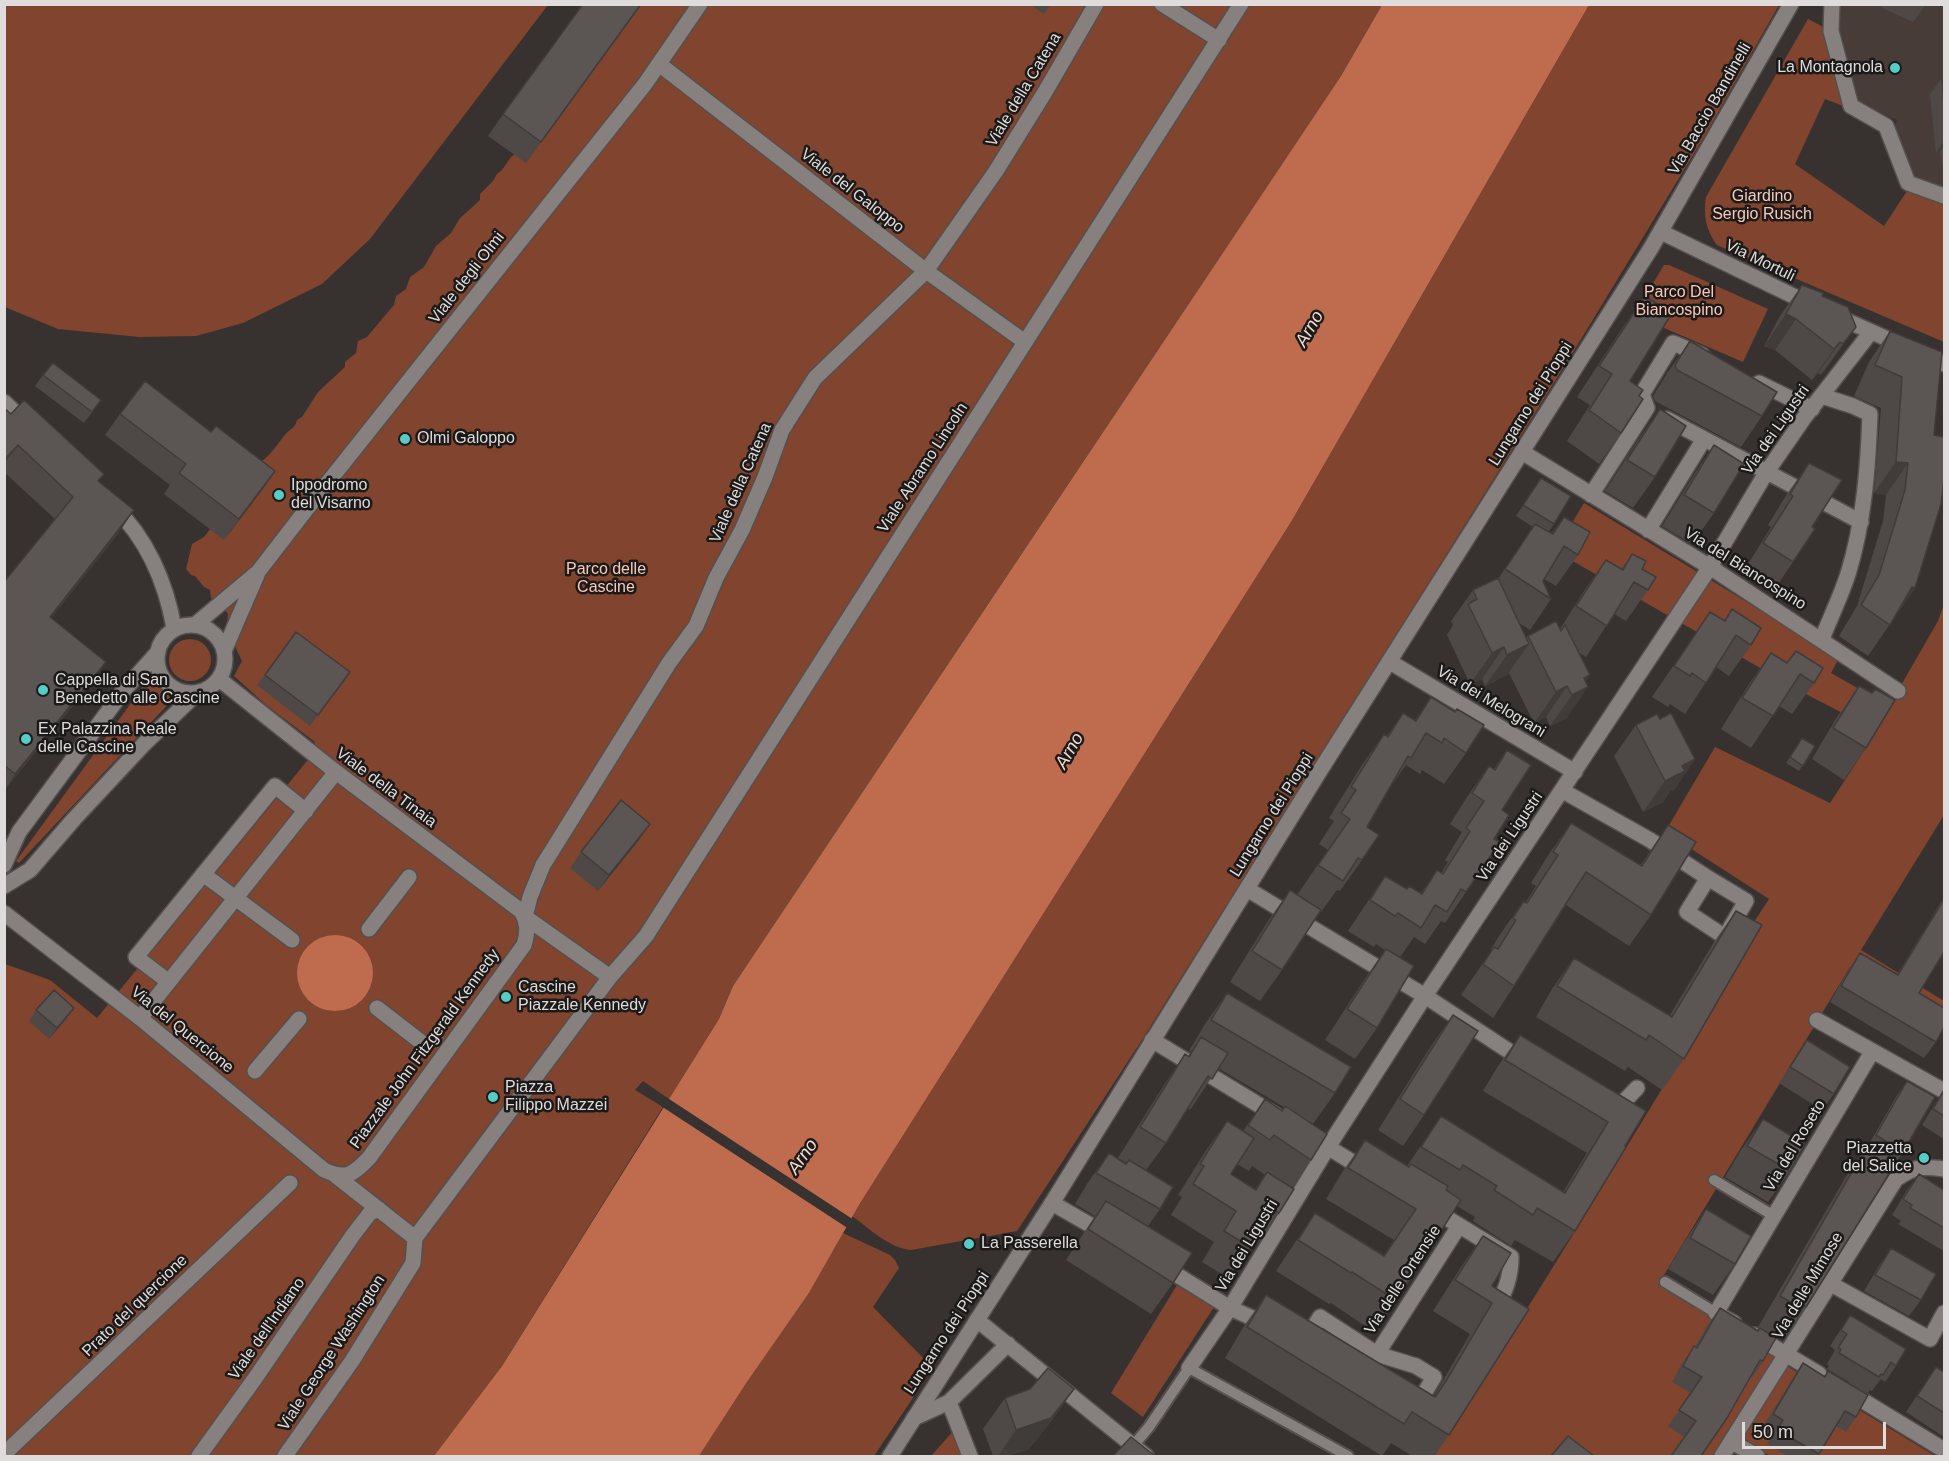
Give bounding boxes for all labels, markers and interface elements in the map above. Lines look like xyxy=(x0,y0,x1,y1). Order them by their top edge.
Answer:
street label: Viale della Catena xyxy=(982,30,1066,150)
street label: Via Baccio Bandinelli xyxy=(1664,40,1756,178)
place label: La Montagnola xyxy=(1777,58,1883,78)
marker: La Montagnola xyxy=(1888,61,1902,75)
street label: Viale del Galoppo xyxy=(796,145,908,237)
park label: Giardino Sergio Rusich xyxy=(1712,187,1812,225)
street label: Viale degli Olmi xyxy=(425,228,509,328)
street label: Via Mortuli xyxy=(1722,236,1798,286)
park label: Parco Del Biancospino xyxy=(1635,283,1723,321)
water label: Arno xyxy=(1291,307,1329,351)
street label: Lungarno dei Pioppi xyxy=(1485,339,1577,469)
street label: Via dei Ligustri xyxy=(1738,382,1814,478)
street label: Viale Abramo Lincoln xyxy=(874,399,972,537)
street label: Viale della Catena xyxy=(706,420,776,546)
place label: Olmi Galoppo xyxy=(417,429,515,449)
marker: Olmi Galoppo xyxy=(398,432,412,446)
place label: Ippodromo del Visarno xyxy=(291,476,371,514)
marker: Ippodromo del Visarno xyxy=(272,488,286,502)
street label: Via del Biancospino xyxy=(1680,524,1810,614)
park label: Parco delle Cascine xyxy=(566,560,646,598)
street label: Via dei Melograni xyxy=(1433,662,1549,742)
place label: Cappella di San Benedetto alle Cascine xyxy=(55,671,220,709)
marker: Cappella di San Benedetto alle Cascine xyxy=(36,683,50,697)
place label: Ex Palazzina Reale delle Cascine xyxy=(38,720,177,758)
water label: Arno xyxy=(1051,729,1089,773)
marker: Ex Palazzina Reale delle Cascine xyxy=(19,732,33,746)
street label: Viale della Tinaia xyxy=(332,744,440,832)
street label: Lungarno dei Pioppi xyxy=(1226,750,1318,880)
street label: Via dei Ligustri xyxy=(1473,788,1547,886)
street label: Piazzale John Fitzgerald Kennedy xyxy=(346,945,504,1153)
place label: Cascine Piazzale Kennedy xyxy=(518,978,646,1016)
street label: Via del Quercione xyxy=(127,983,237,1077)
marker: Cascine Piazzale Kennedy xyxy=(499,990,513,1004)
place label: Piazza Filippo Mazzei xyxy=(505,1078,607,1116)
marker: Piazza Filippo Mazzei xyxy=(486,1090,500,1104)
street label: Via del Roseto xyxy=(1760,1097,1830,1195)
water label: Arno xyxy=(783,1135,823,1179)
place label: Piazzetta del Salice xyxy=(1843,1139,1912,1177)
marker: Piazzetta del Salice xyxy=(1917,1151,1931,1165)
street label: Via dei Ligustri xyxy=(1212,1196,1282,1296)
street label: Via delle Ortensie xyxy=(1361,1222,1445,1338)
street label: Via delle Mimose xyxy=(1768,1229,1848,1343)
place label: La Passerella xyxy=(981,1234,1078,1254)
marker: La Passerella xyxy=(962,1237,976,1251)
street label: Prato del quercione xyxy=(78,1251,192,1361)
street label: Lungarno dei Pioppi xyxy=(900,1268,994,1398)
street label: Viale George Washington xyxy=(275,1272,389,1434)
street label: Viale dell'Indiano xyxy=(225,1274,309,1384)
scale bar xyxy=(1745,1410,1889,1448)
text: 50 m xyxy=(1753,1422,1793,1442)

